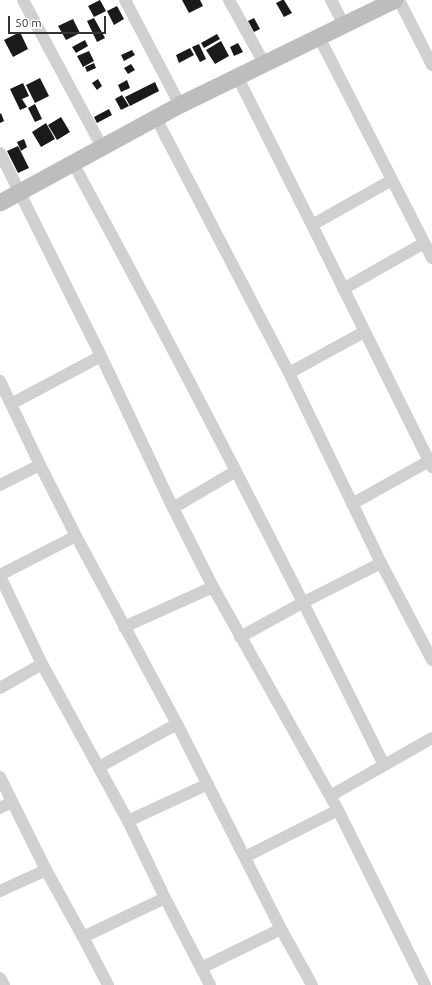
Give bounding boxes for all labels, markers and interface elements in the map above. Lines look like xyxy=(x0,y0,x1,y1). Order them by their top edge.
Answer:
scale bar xyxy=(10,8,108,34)
text: 50 m xyxy=(15,16,42,29)

